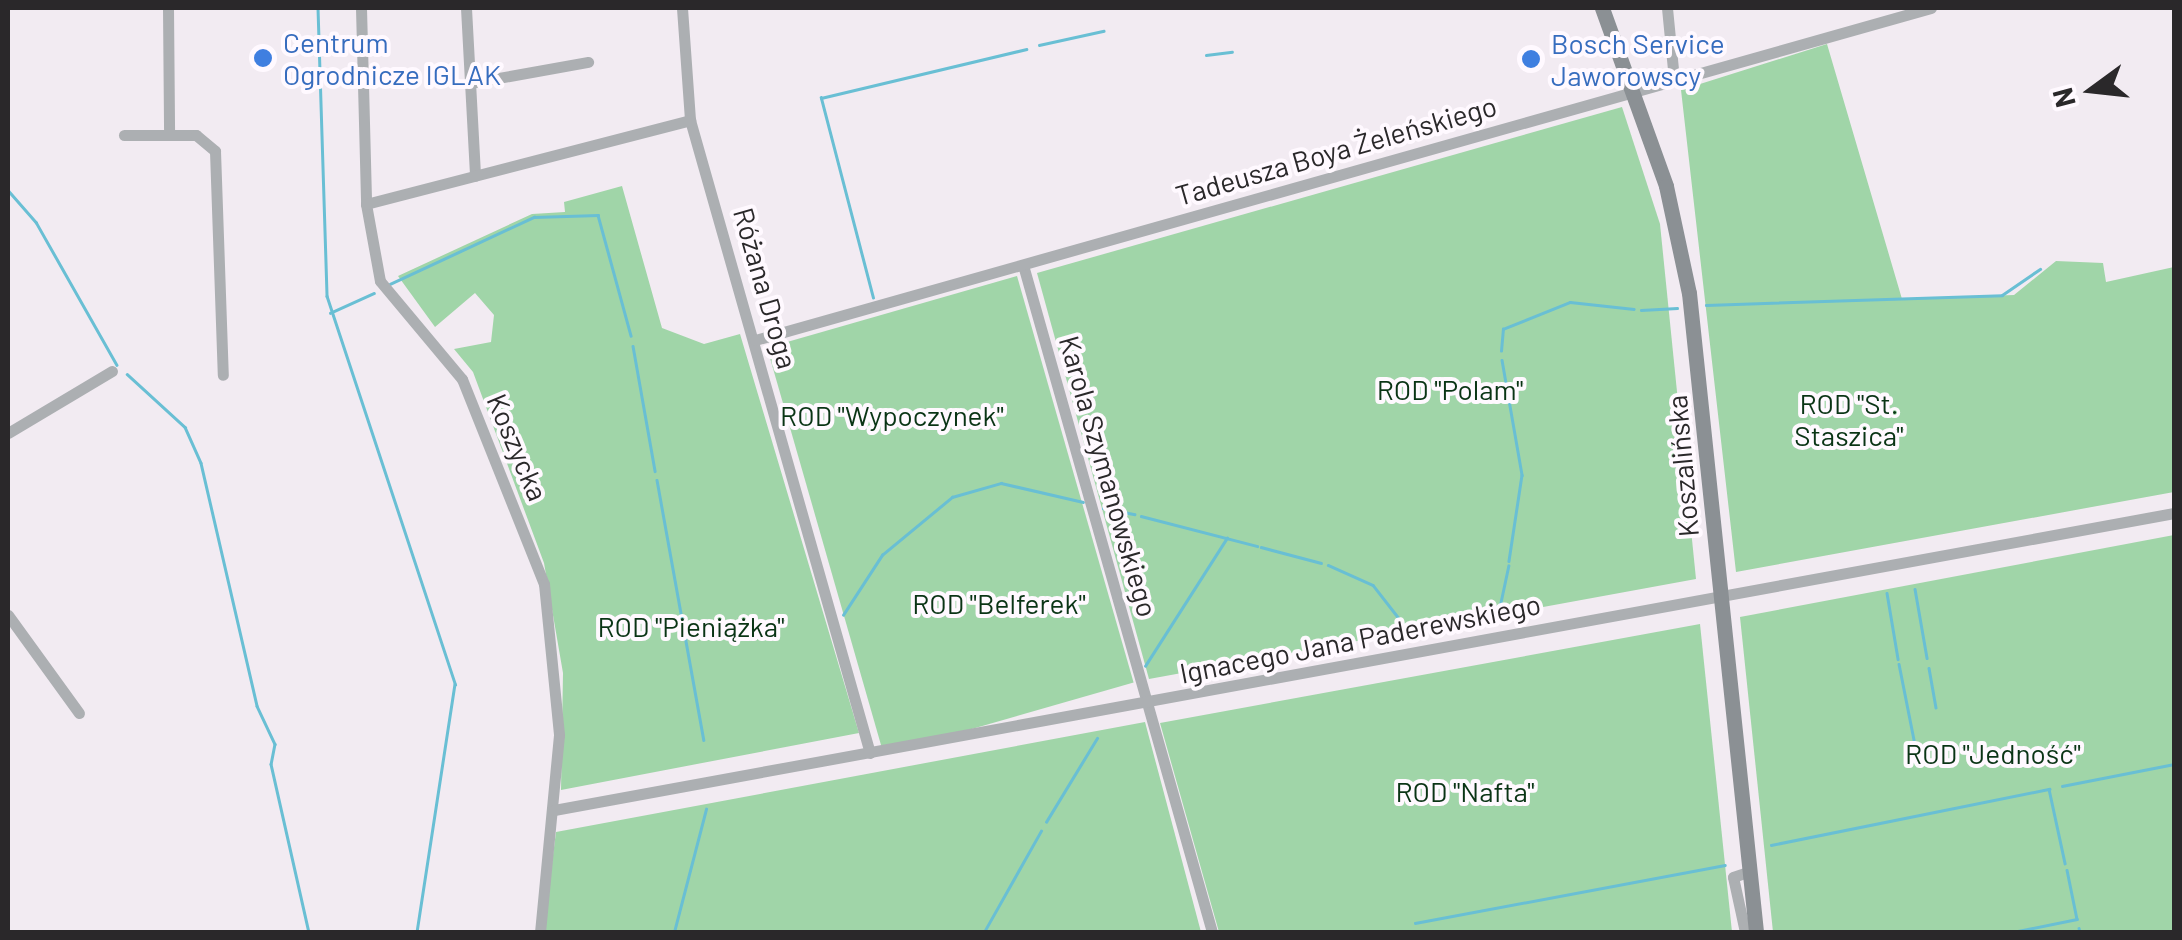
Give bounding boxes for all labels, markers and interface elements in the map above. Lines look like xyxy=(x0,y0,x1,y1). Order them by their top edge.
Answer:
place label: Centrum Ogrodnicze IGLAK xyxy=(283,25,501,91)
place label: Bosch Service Jaworowscy xyxy=(1551,26,1725,92)
north arrow xyxy=(2042,40,2142,140)
marker: Centrum Ogrodnicze IGLAK xyxy=(252,47,274,69)
marker: Bosch Service Jaworowscy xyxy=(1520,48,1542,70)
text: N xyxy=(2044,84,2082,111)
street label: Tadeusza Boya Żeleńskiego xyxy=(1172,88,1500,212)
street label: Różana Droga xyxy=(727,204,805,372)
street label: Karola Szymanowskiego xyxy=(1053,332,1165,620)
park label: ROD "Polam" xyxy=(1377,372,1523,406)
park label: ROD "St. Staszica" xyxy=(1794,386,1904,452)
street label: Koszycka xyxy=(480,388,556,506)
street label: Koszalińska xyxy=(1659,394,1705,538)
park label: ROD "Wypoczynek" xyxy=(780,398,1004,432)
park label: ROD "Belferek" xyxy=(912,586,1086,620)
street label: Ignacego Jana Paderewskiego xyxy=(1177,586,1543,690)
park label: ROD "Pieniążka" xyxy=(597,609,785,643)
park label: ROD "Jedność" xyxy=(1905,736,2081,770)
park label: ROD "Nafta" xyxy=(1395,774,1535,808)

